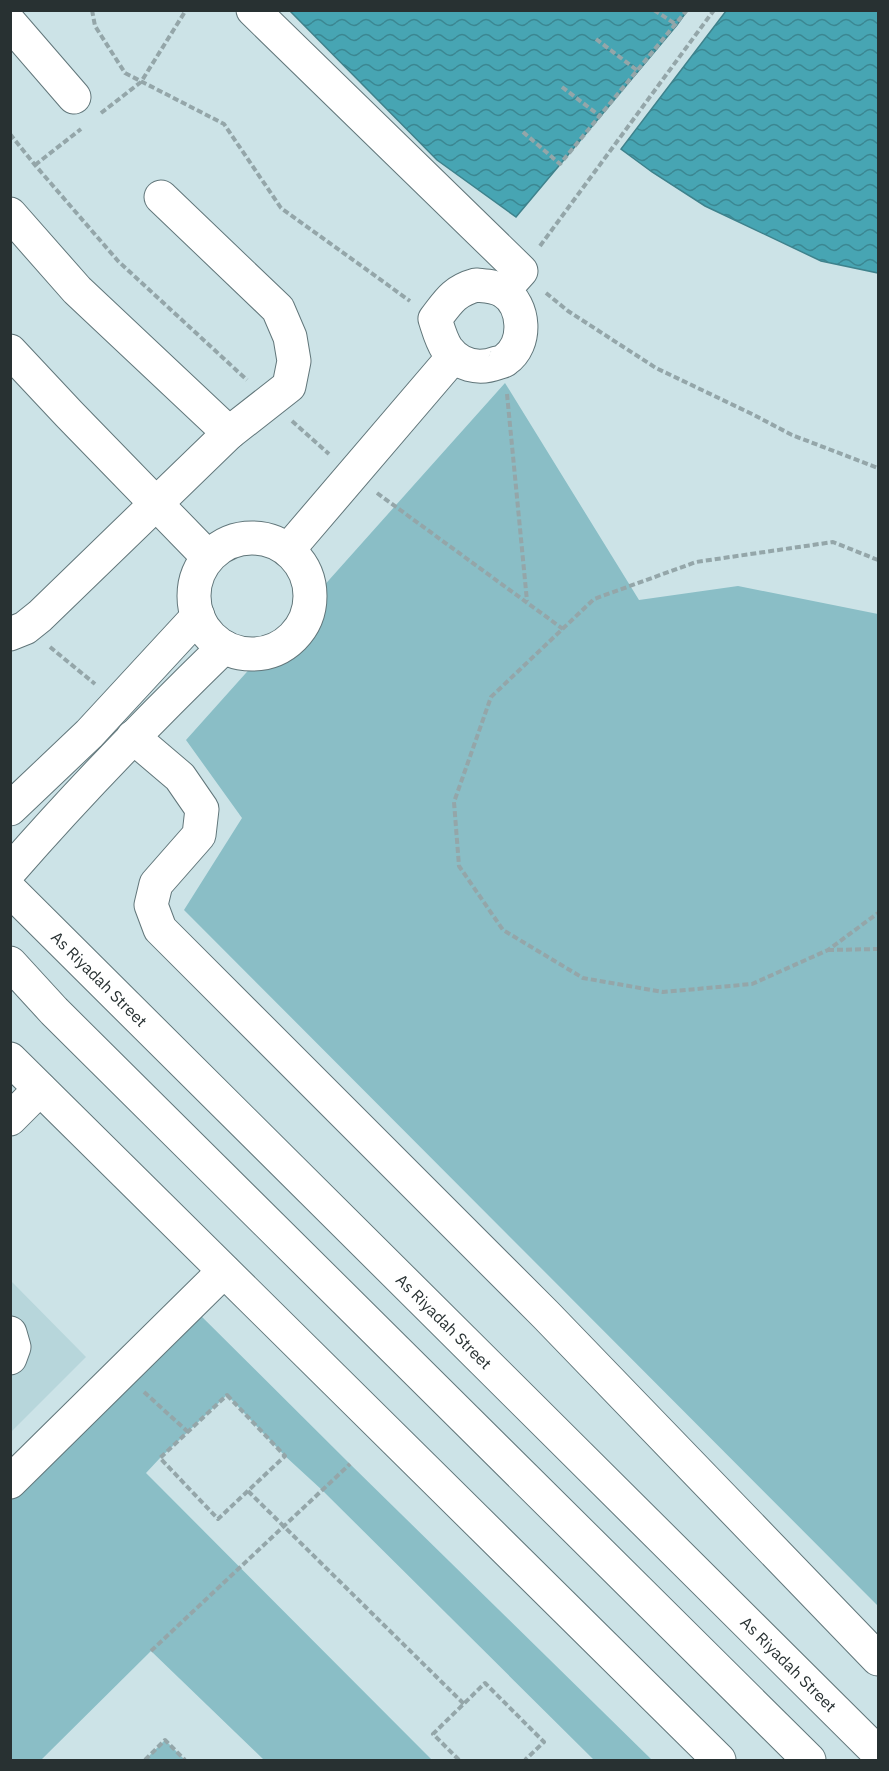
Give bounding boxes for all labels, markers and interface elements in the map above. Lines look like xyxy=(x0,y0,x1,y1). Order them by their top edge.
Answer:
street label: As Riyadah Street xyxy=(47,927,151,1031)
street label: As Riyadah Street xyxy=(392,1270,496,1373)
street label: As Riyadah Street xyxy=(737,1612,841,1716)

